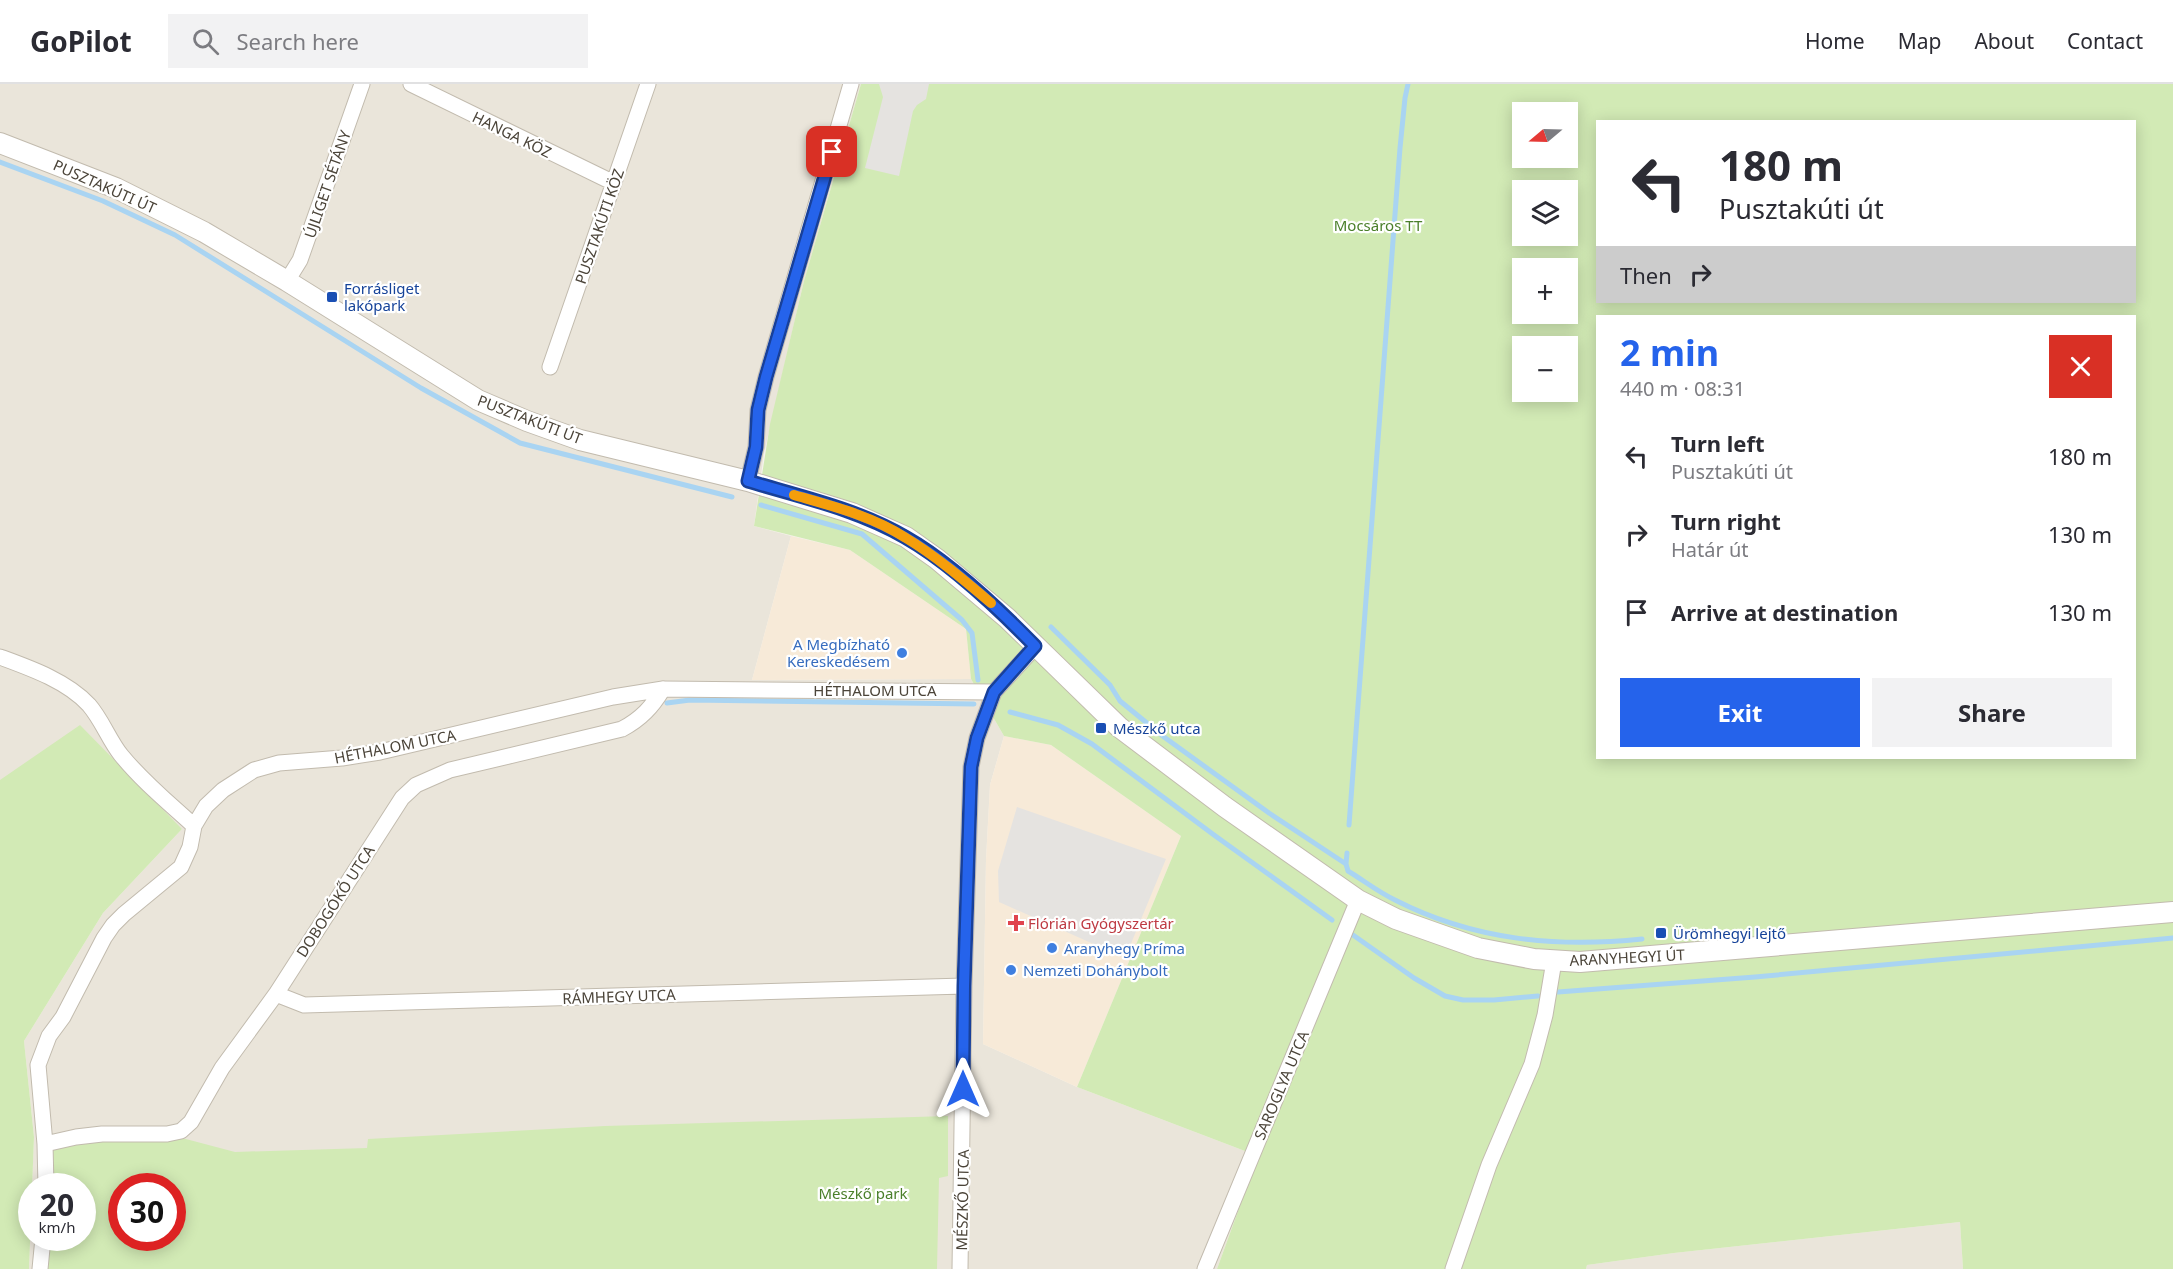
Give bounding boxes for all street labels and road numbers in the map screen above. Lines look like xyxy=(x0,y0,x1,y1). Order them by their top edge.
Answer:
street label: HANGA KÖZ xyxy=(469,106,555,162)
street label: ÚJLIGET SÉTÁNY xyxy=(299,127,355,241)
street label: PUSZTAKÚTI ÚT xyxy=(50,154,160,218)
street label: PUSZTAKÚTI KÖZ xyxy=(570,166,628,286)
street label: PUSZTAKÚTI ÚT xyxy=(475,390,586,448)
street label: HÉTHALOM UTCA xyxy=(813,680,937,700)
street label: HÉTHALOM UTCA xyxy=(333,724,458,768)
street label: DOBOGÓKŐ UTCA xyxy=(291,841,379,961)
street label: ARANYHEGYI ÚT xyxy=(1569,944,1686,970)
street label: RÁMHEGY UTCA xyxy=(562,984,676,1008)
street label: SAROGLYA UTCA xyxy=(1249,1027,1313,1142)
street label: MÉSZKŐ UTCA xyxy=(951,1149,973,1251)

